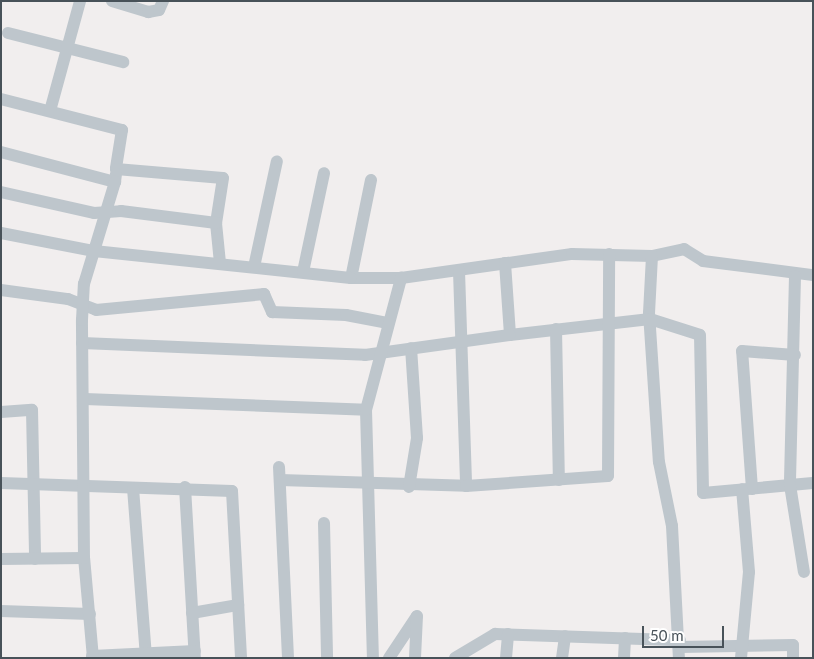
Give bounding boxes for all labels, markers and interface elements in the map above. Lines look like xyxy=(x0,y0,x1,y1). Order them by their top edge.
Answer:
scale bar xyxy=(644,616,726,648)
text: 50 m xyxy=(650,626,684,644)

